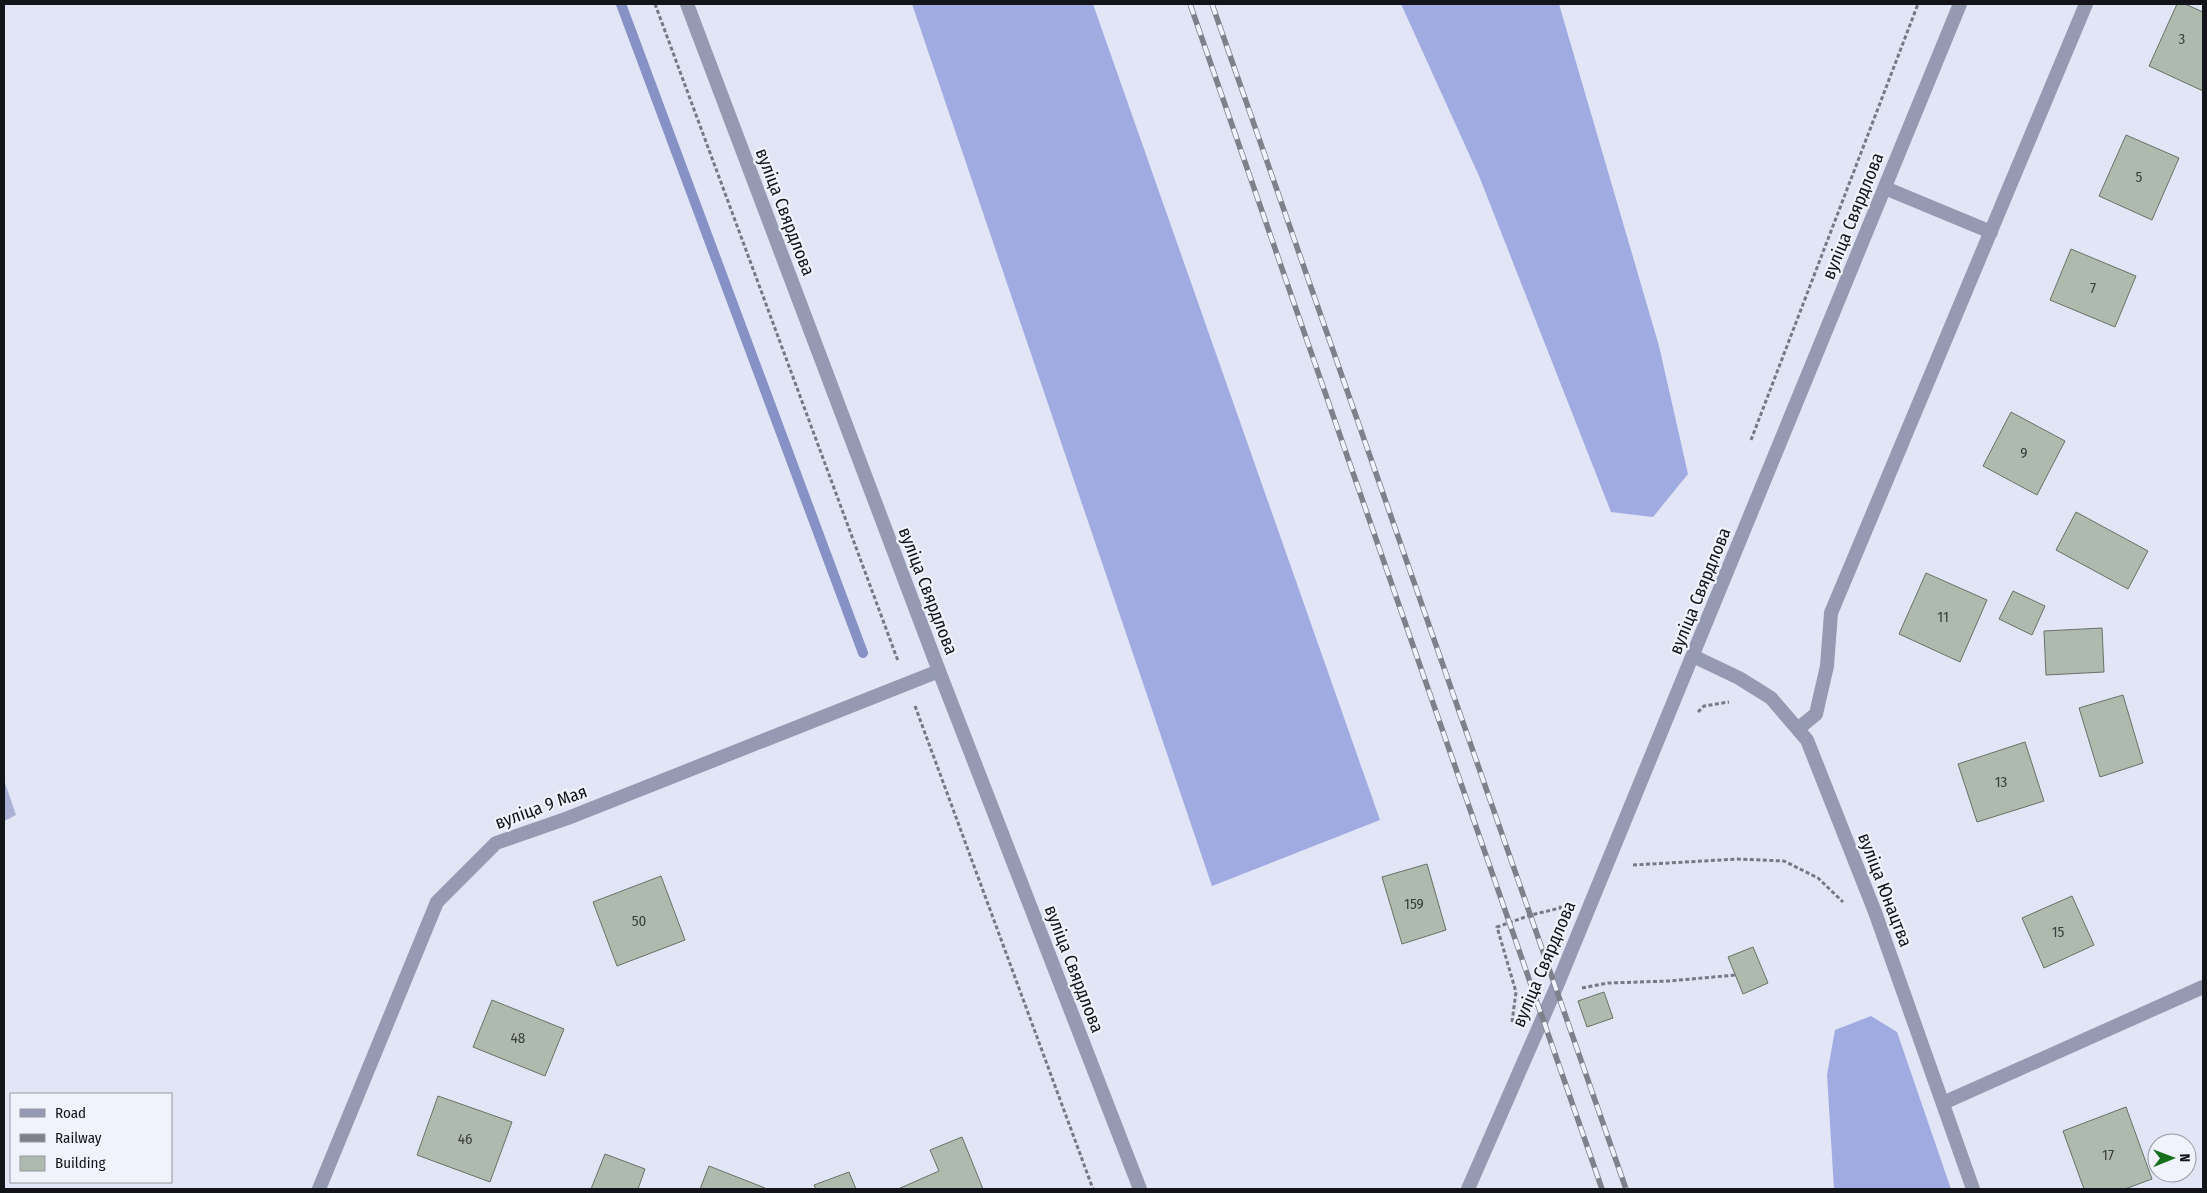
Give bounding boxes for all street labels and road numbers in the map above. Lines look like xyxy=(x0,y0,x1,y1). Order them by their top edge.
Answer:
street label: вуліца Свярдлова xyxy=(751,145,819,279)
street label: вуліца Свярдлова xyxy=(1818,149,1889,283)
street label: вуліца Свярдлова xyxy=(894,524,962,658)
street label: вуліца Свярдлова xyxy=(1665,524,1736,658)
street label: вуліца 9 Мая xyxy=(492,780,590,834)
street label: вуліца Юнацтва xyxy=(1853,830,1917,950)
street label: вуліца Свярдлова xyxy=(1508,897,1581,1030)
street label: вуліца Свярдлова xyxy=(1040,902,1108,1036)

